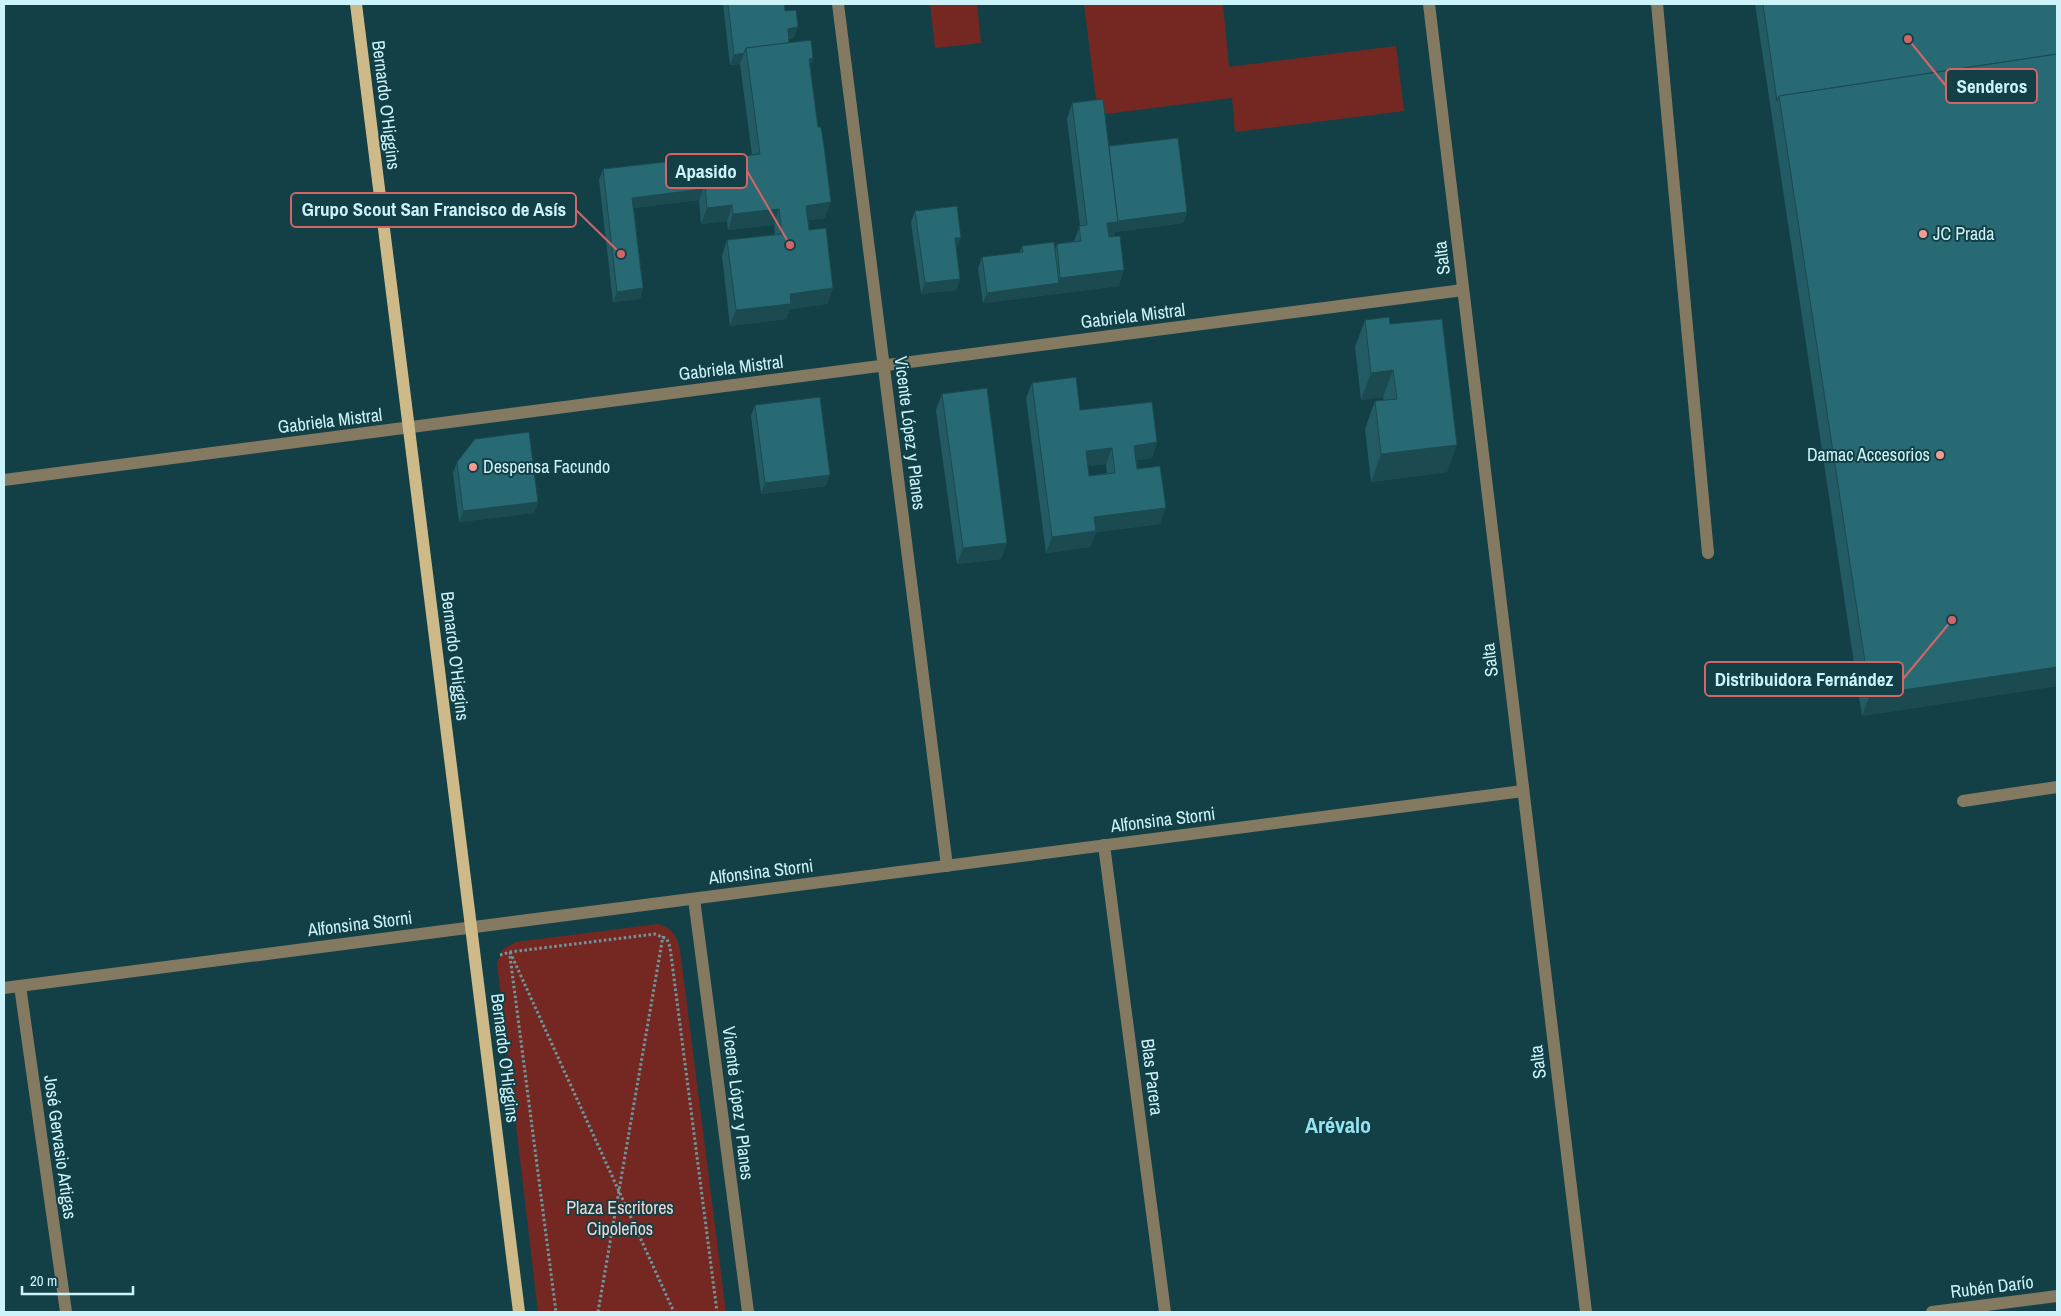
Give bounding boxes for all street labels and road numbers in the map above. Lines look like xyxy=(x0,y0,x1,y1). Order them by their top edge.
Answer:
street label: Bernardo O'Higgins xyxy=(366,39,407,171)
street label: Salta xyxy=(1427,240,1456,276)
street label: Gabriela Mistral xyxy=(1079,297,1187,334)
street label: Gabriela Mistral xyxy=(677,349,785,386)
street label: Vicente López y Planes xyxy=(889,355,932,511)
street label: Gabriela Mistral xyxy=(276,402,384,439)
street label: Bernardo O'Higgins xyxy=(435,590,476,722)
street label: Salta xyxy=(1475,642,1504,678)
street label: Alfonsina Storni xyxy=(1108,801,1217,838)
street label: Alfonsina Storni xyxy=(706,853,815,890)
street label: Alfonsina Storni xyxy=(305,905,414,942)
street label: Bernardo O'Higgins xyxy=(485,992,526,1124)
street label: Vicente López y Planes xyxy=(717,1025,760,1181)
street label: Blas Parera xyxy=(1135,1037,1170,1117)
street label: Salta xyxy=(1523,1044,1552,1080)
street label: José Gervasio Artigas xyxy=(38,1073,83,1221)
street label: Rubén Darío xyxy=(1949,1269,2035,1304)

